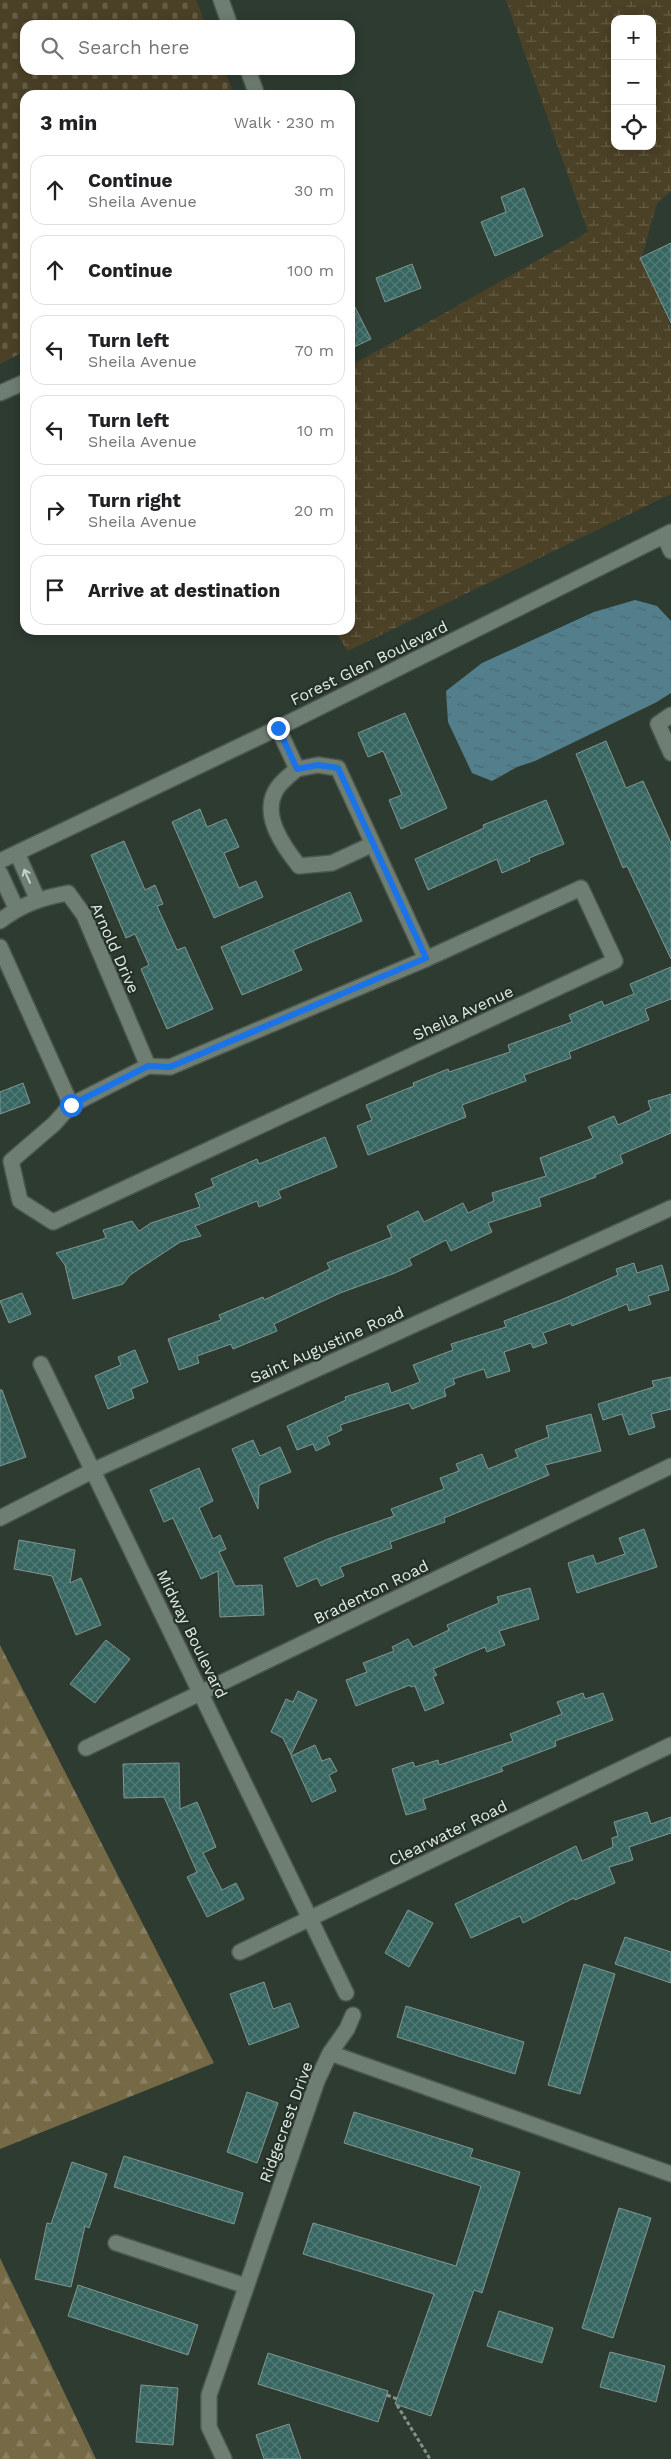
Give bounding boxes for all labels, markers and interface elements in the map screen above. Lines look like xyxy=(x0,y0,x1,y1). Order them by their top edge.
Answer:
map controls xyxy=(611,15,656,150)
button: + xyxy=(611,15,656,60)
search box xyxy=(20,20,355,75)
icon: search xyxy=(38,34,66,62)
text: Search here xyxy=(78,36,189,59)
button: − xyxy=(611,60,656,105)
button: locate xyxy=(611,105,656,150)
text: 3 min xyxy=(40,110,97,135)
text: Walk · 230 m xyxy=(234,113,335,132)
text: Continue xyxy=(88,169,172,192)
icon: ahead xyxy=(41,176,69,204)
text: 30 m xyxy=(294,181,334,200)
text: Sheila Avenue xyxy=(88,192,197,211)
icon: ahead xyxy=(41,256,69,284)
text: Continue xyxy=(88,259,172,282)
text: 100 m xyxy=(287,261,334,280)
text: Turn left xyxy=(88,329,169,352)
icon: left xyxy=(41,336,69,364)
text: 70 m xyxy=(295,341,334,360)
text: Sheila Avenue xyxy=(88,352,197,371)
text: Turn left xyxy=(88,409,169,432)
icon: left xyxy=(41,416,69,444)
text: 10 m xyxy=(297,421,334,440)
text: Sheila Avenue xyxy=(88,432,197,451)
text: Turn right xyxy=(88,489,181,512)
icon: right xyxy=(41,496,69,524)
text: 20 m xyxy=(294,501,334,520)
text: Sheila Avenue xyxy=(88,512,197,531)
icon: arrive xyxy=(41,576,69,604)
text: Arrive at destination xyxy=(88,579,280,602)
street label: Forest Glen Boulevard xyxy=(287,617,451,709)
route end xyxy=(267,717,290,740)
one-way arrow xyxy=(22,869,31,884)
street label: Arnold Drive xyxy=(87,900,143,996)
street label: Sheila Avenue xyxy=(410,981,516,1045)
route start xyxy=(60,1094,83,1117)
street label: Saint Augustine Road xyxy=(247,1302,407,1388)
street label: Bradenton Road xyxy=(310,1556,432,1628)
street label: Midway Boulevard xyxy=(153,1567,231,1701)
street label: Clearwater Road xyxy=(386,1796,510,1870)
street label: Ridgecrest Drive xyxy=(255,2059,317,2185)

